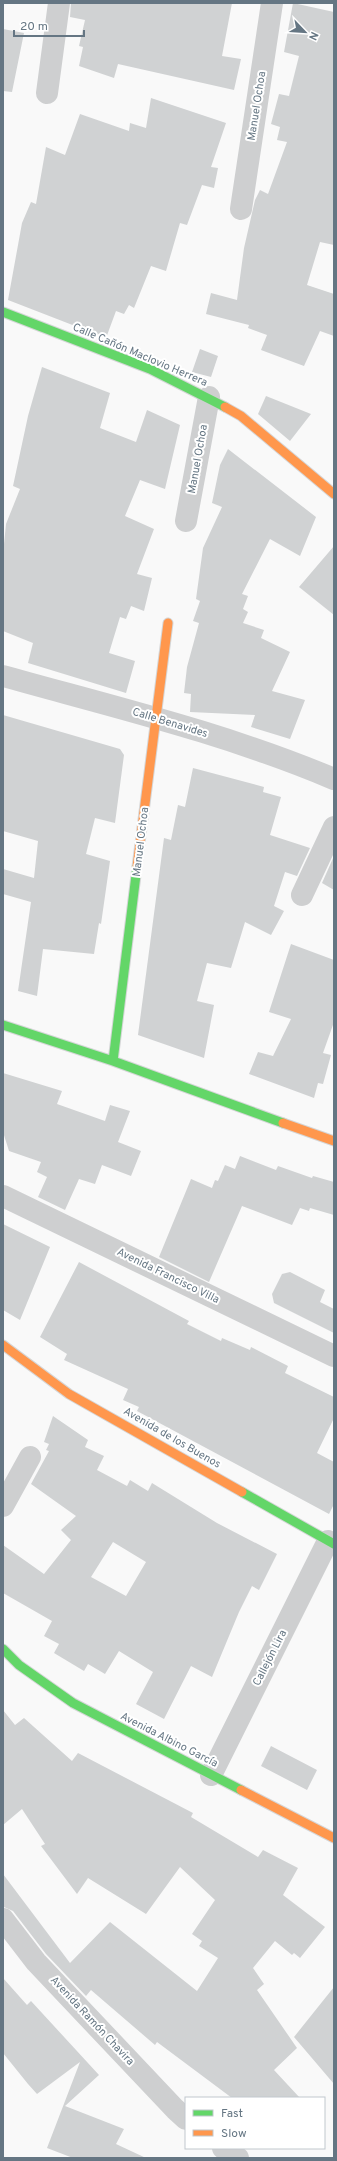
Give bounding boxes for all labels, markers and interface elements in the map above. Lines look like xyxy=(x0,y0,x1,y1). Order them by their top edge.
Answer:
scale bar xyxy=(14,12,84,38)
north arrow xyxy=(285,12,325,52)
text: 20 m xyxy=(20,19,48,35)
text: N xyxy=(305,29,321,42)
street label: Manuel Ochoa xyxy=(245,70,269,142)
street label: Calle Cañón Maclovio Herrera xyxy=(70,320,210,390)
street label: Manuel Ochoa xyxy=(185,423,211,495)
street label: Calle Benavides xyxy=(131,705,209,741)
street label: Manuel Ochoa xyxy=(130,806,152,878)
street label: Avenida Francisco Villa xyxy=(114,1245,222,1307)
street label: Avenida de los Buenos xyxy=(121,1404,223,1472)
street label: Callejón Lira xyxy=(250,1627,290,1688)
street label: Avenida Albino García xyxy=(118,1709,220,1771)
street label: Avenida Ramón Chavira xyxy=(47,1973,137,2069)
legend xyxy=(185,2097,325,2149)
text: Fast xyxy=(221,2106,243,2122)
text: Slow xyxy=(221,2126,247,2142)

